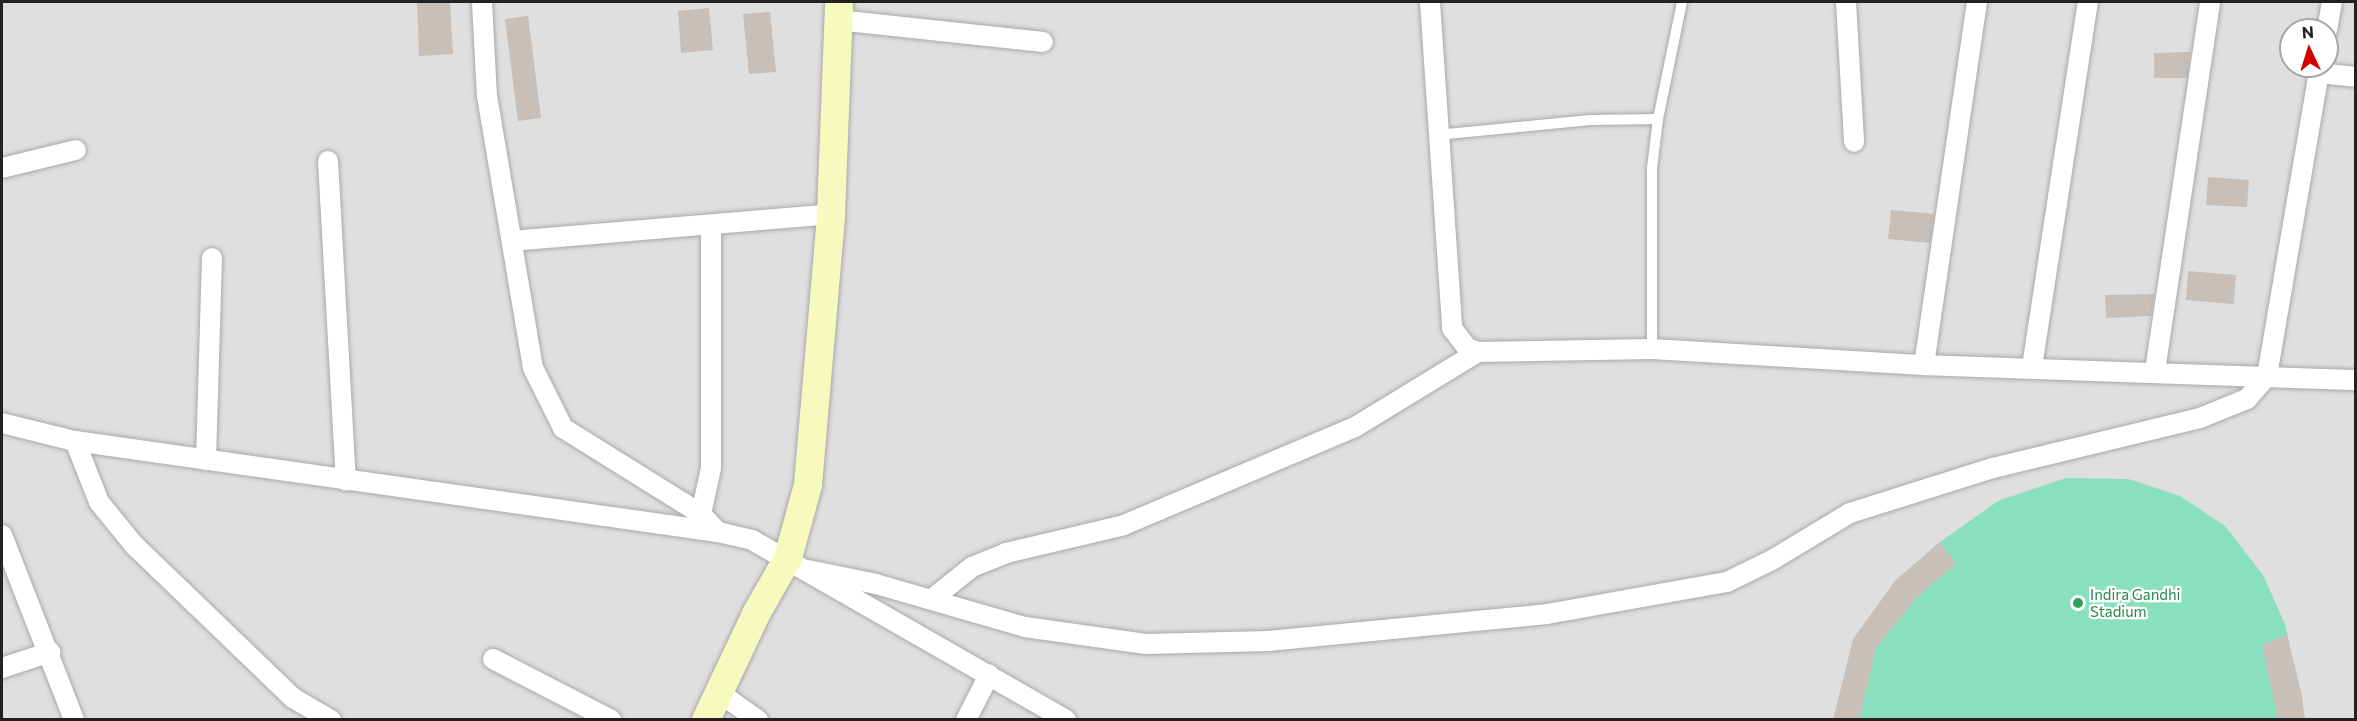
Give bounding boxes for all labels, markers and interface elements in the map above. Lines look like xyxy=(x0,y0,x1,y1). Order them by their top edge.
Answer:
north arrow xyxy=(2279,18,2339,78)
text: N xyxy=(2301,22,2314,41)
place label: Indira Gandhi Stadium xyxy=(2090,585,2180,620)
marker: Indira Gandhi Stadium xyxy=(2071,596,2085,610)

